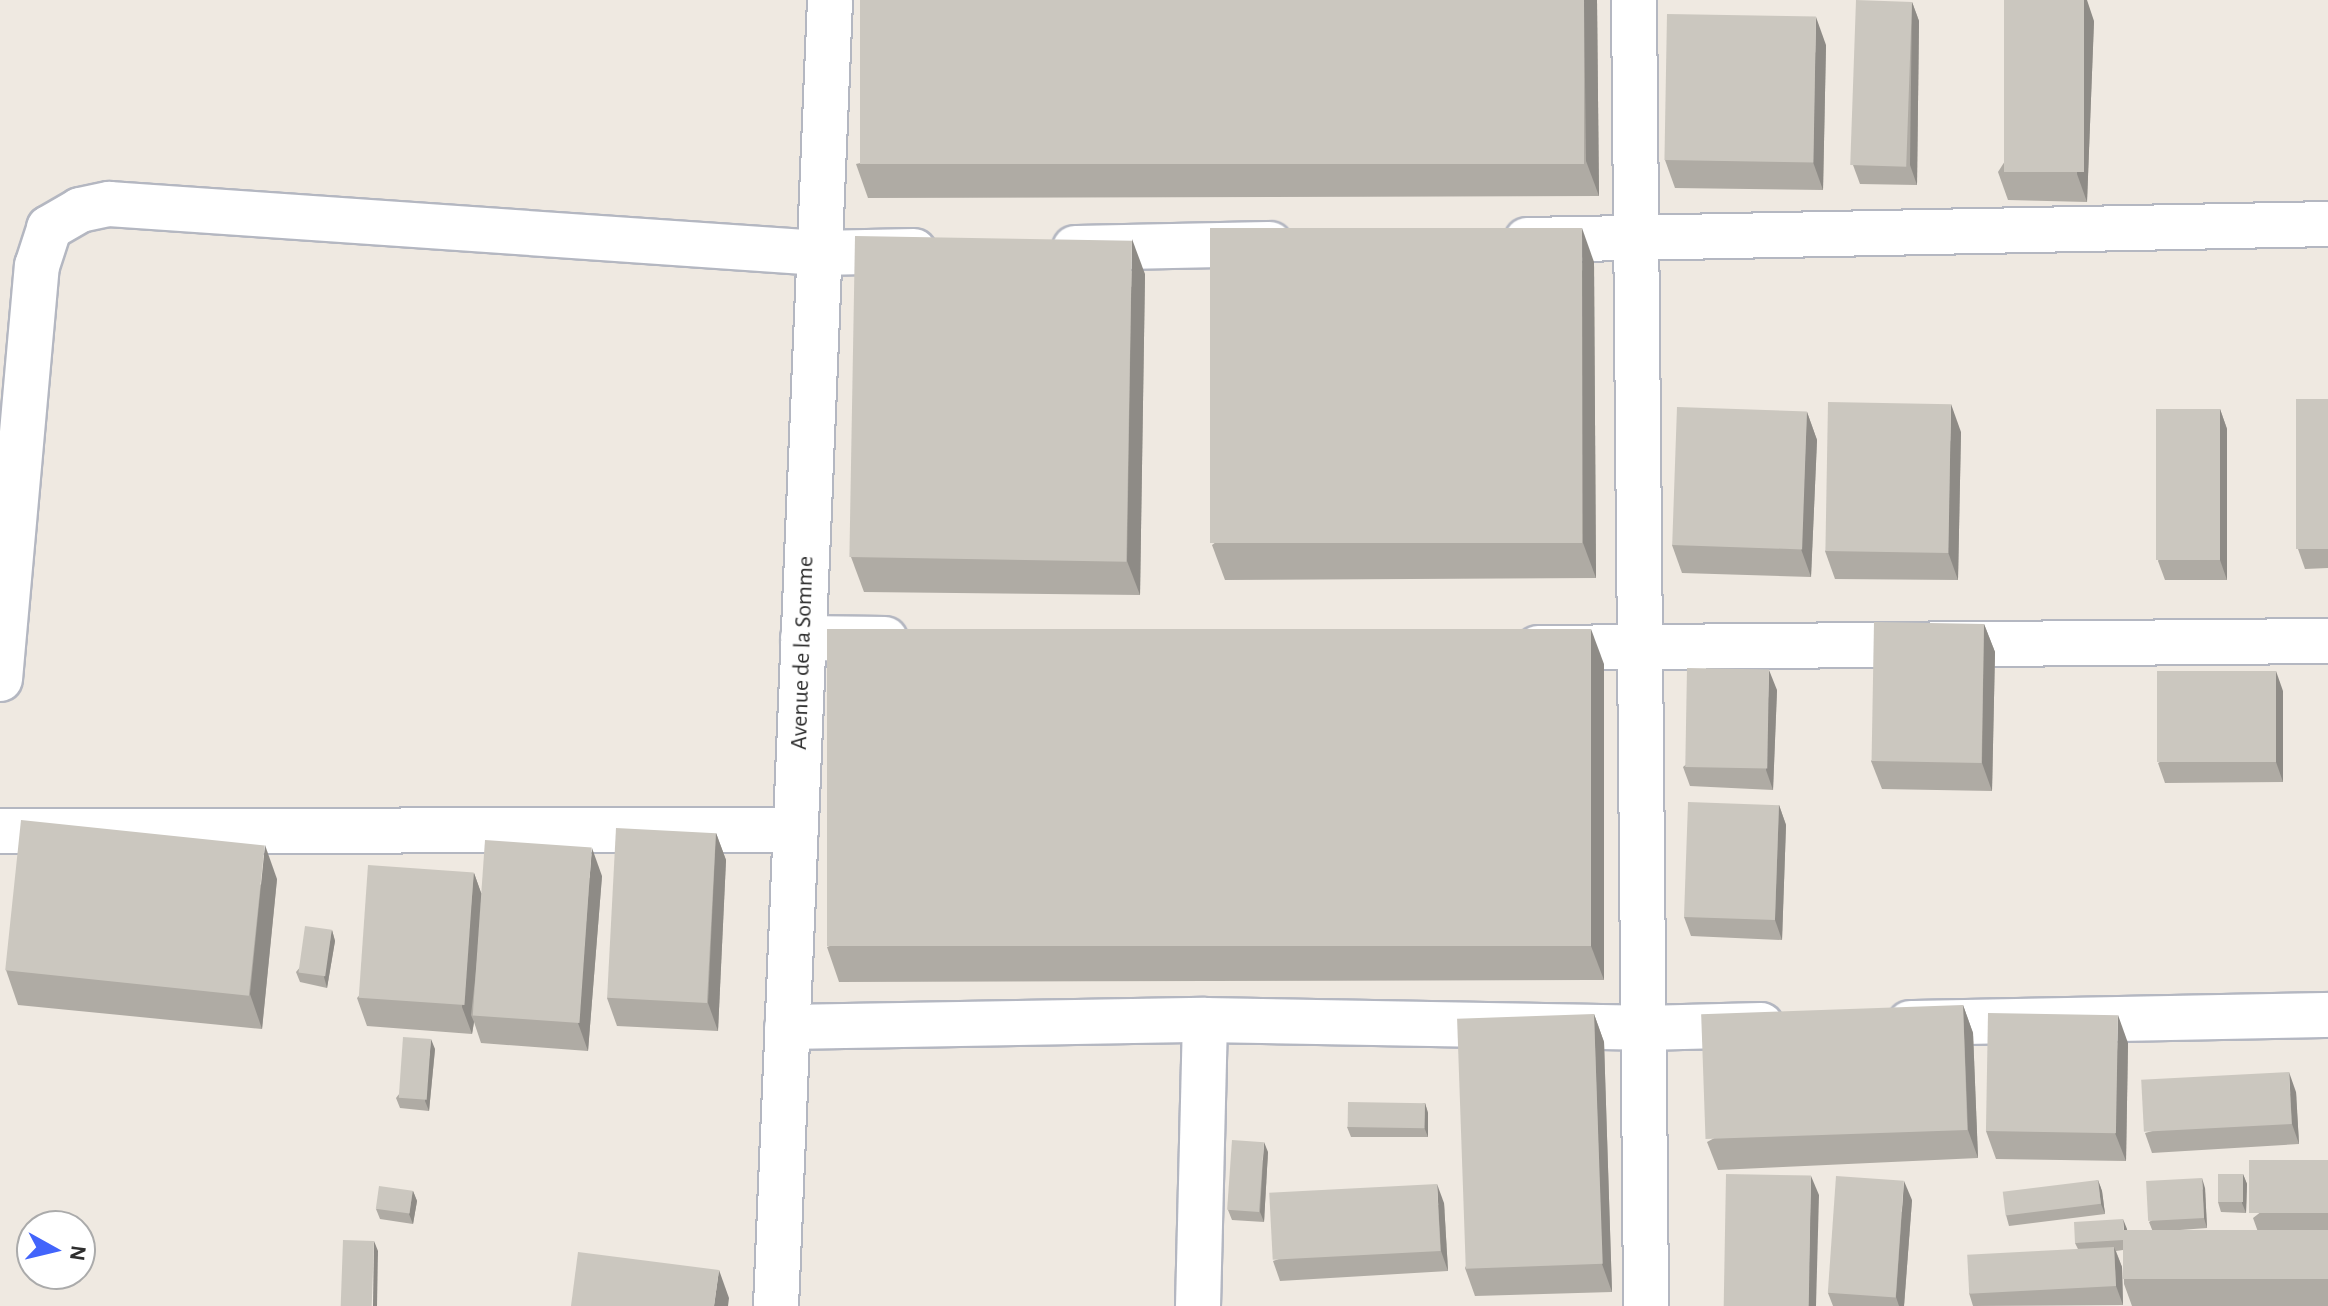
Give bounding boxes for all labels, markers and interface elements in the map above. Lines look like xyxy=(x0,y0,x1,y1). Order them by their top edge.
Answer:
street label: Avenue de la Somme xyxy=(785,556,821,750)
north arrow xyxy=(16,1210,96,1290)
text: N xyxy=(66,1244,90,1262)

